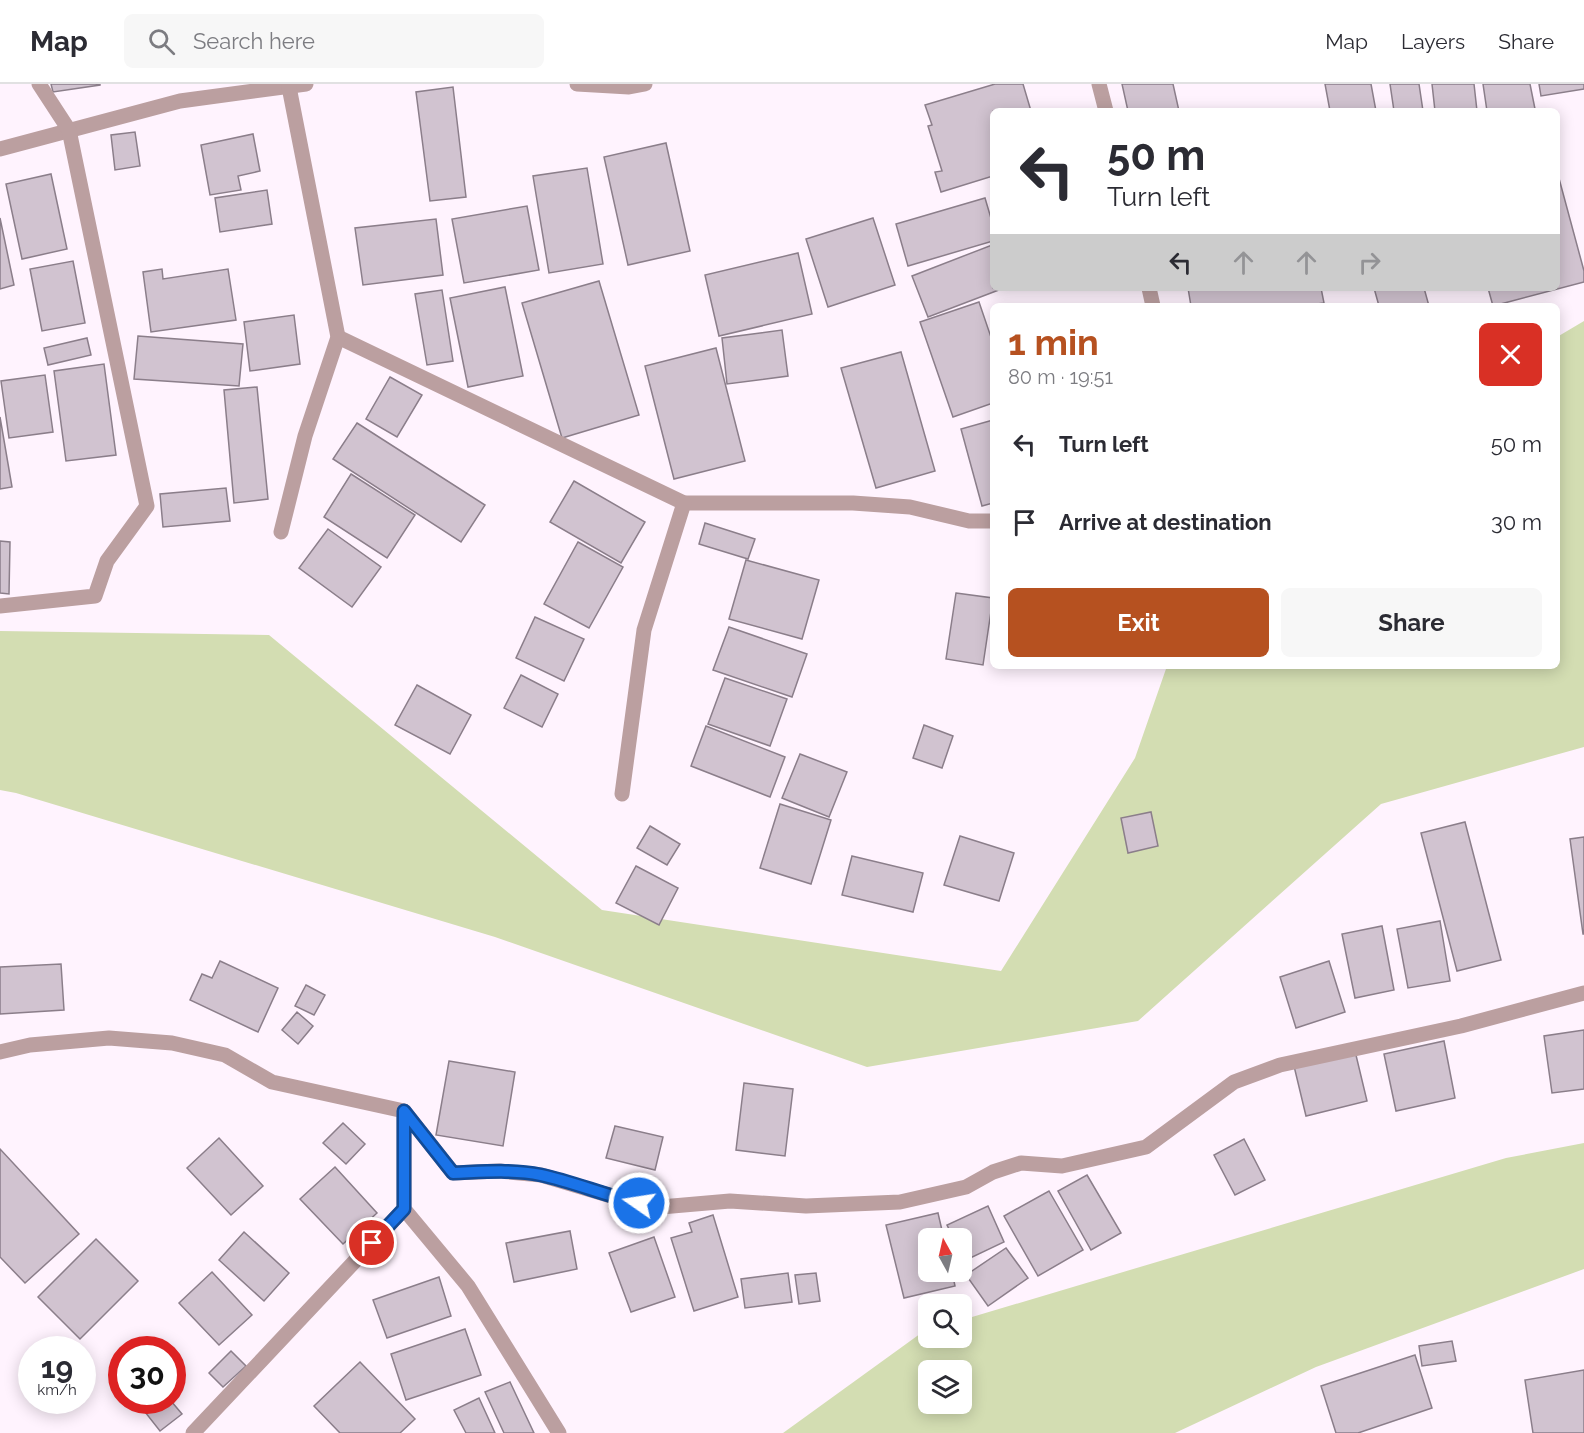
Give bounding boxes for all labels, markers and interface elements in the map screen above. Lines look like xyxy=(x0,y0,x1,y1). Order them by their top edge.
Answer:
search box xyxy=(124,14,544,68)
text: Map xyxy=(30,25,88,58)
icon: search xyxy=(145,25,178,58)
text: Search here xyxy=(193,28,315,54)
text: Map xyxy=(1325,29,1368,54)
text: Layers xyxy=(1401,29,1465,54)
text: Share xyxy=(1498,29,1554,54)
text: 50 m xyxy=(1107,131,1205,180)
icon: left xyxy=(1008,132,1086,210)
text: Turn left xyxy=(1107,181,1210,212)
icon: left xyxy=(1164,246,1197,279)
icon: ahead xyxy=(1227,246,1260,279)
icon: ahead xyxy=(1290,246,1323,279)
icon: right xyxy=(1353,246,1386,279)
text: 1 min xyxy=(1008,321,1099,363)
button: close xyxy=(1479,323,1542,386)
text: 80 m · 19:51 xyxy=(1008,365,1113,389)
icon: left xyxy=(1008,428,1041,461)
text: Turn left xyxy=(1059,431,1149,457)
text: 50 m xyxy=(1491,431,1542,457)
icon: arrive xyxy=(1008,506,1041,539)
text: Arrive at destination xyxy=(1059,509,1272,535)
text: 30 m xyxy=(1491,509,1542,535)
button: Exit xyxy=(1008,588,1269,657)
button: Share xyxy=(1281,588,1542,657)
position arrow xyxy=(607,1171,671,1235)
pin xyxy=(346,1217,397,1268)
icon: arrive xyxy=(355,1226,388,1259)
north arrow xyxy=(918,1228,972,1282)
map controls xyxy=(918,1228,972,1414)
button: search xyxy=(918,1294,972,1348)
speed limit sign: 30 xyxy=(108,1336,186,1414)
text: 19 xyxy=(41,1350,73,1385)
button: layers xyxy=(918,1360,972,1414)
text: km/h xyxy=(37,1381,77,1399)

